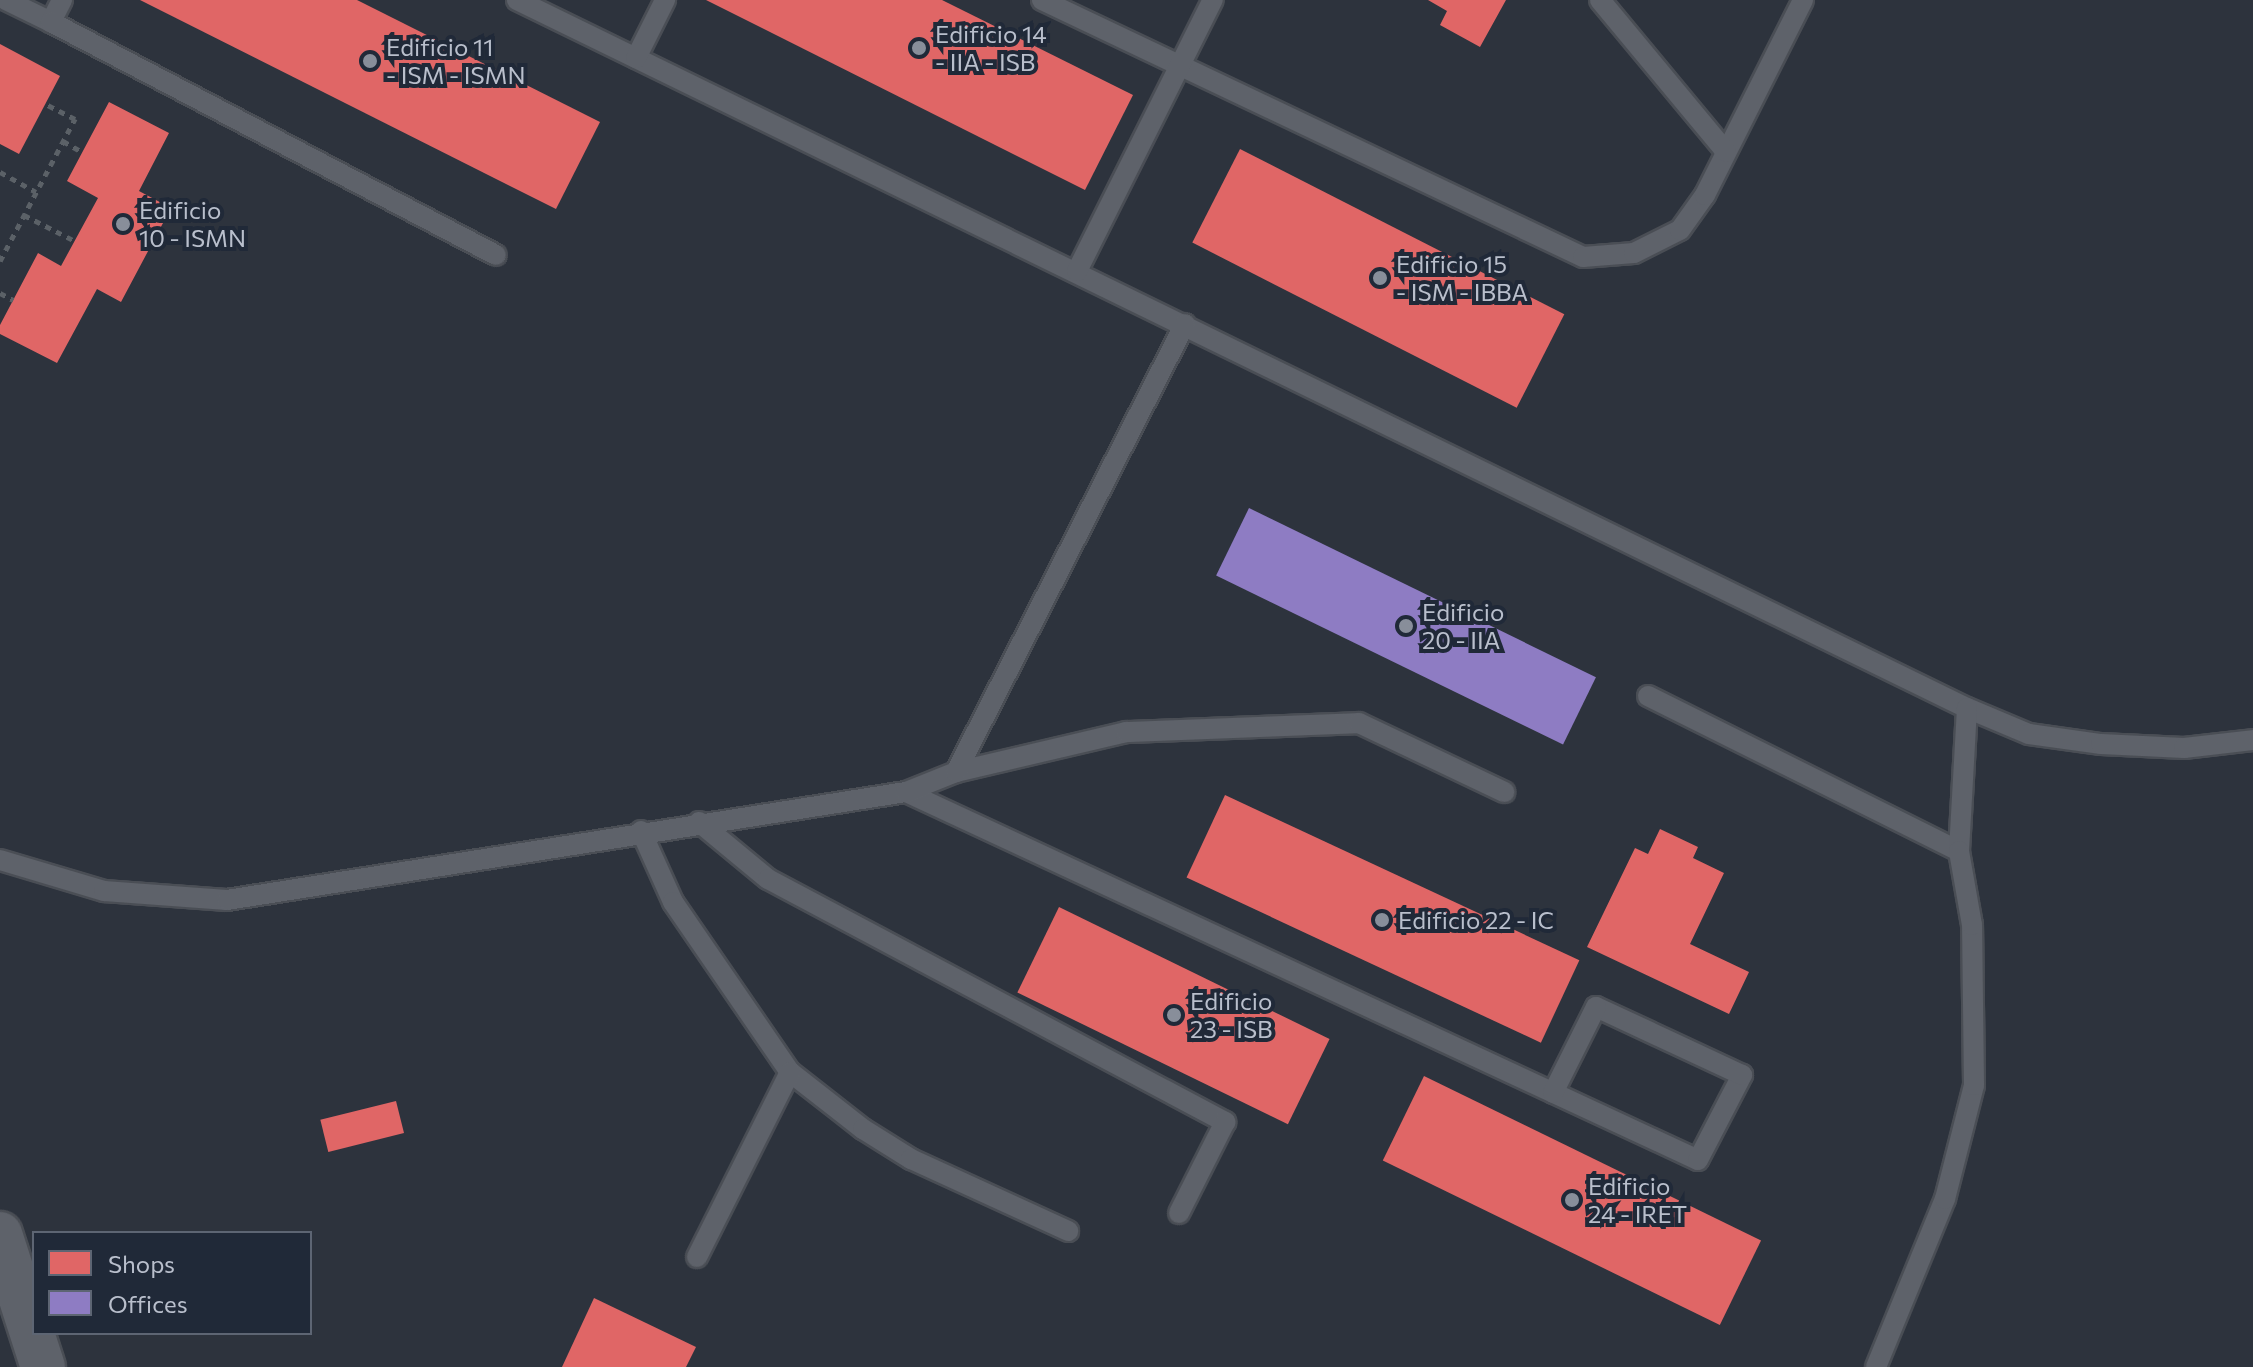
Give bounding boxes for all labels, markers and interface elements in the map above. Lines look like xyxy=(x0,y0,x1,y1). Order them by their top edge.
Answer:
place label: Edificio 14 - IIA - ISB xyxy=(935,20,1047,76)
place label: Edificio 11 - ISM - ISMN xyxy=(386,33,526,89)
marker: Edificio 14 - IIA - ISB xyxy=(910,39,928,57)
marker: Edificio 11 - ISM - ISMN xyxy=(361,52,379,70)
place label: Edificio 10 - ISMN xyxy=(139,196,246,252)
marker: Edificio 10 - ISMN xyxy=(114,215,132,233)
place label: Edificio 15 - ISM - IBBA xyxy=(1396,250,1528,306)
marker: Edificio 15 - ISM - IBBA xyxy=(1371,269,1389,287)
place label: Edificio 20 - IIA xyxy=(1422,598,1504,654)
marker: Edificio 20 - IIA xyxy=(1397,617,1415,635)
place label: Edificio 22 - IC xyxy=(1398,906,1554,934)
marker: Edificio 22 - IC xyxy=(1373,911,1391,929)
place label: Edificio 23 - ISB xyxy=(1190,987,1273,1043)
marker: Edificio 23 - ISB xyxy=(1165,1006,1183,1024)
place label: Edificio 24 - IRET xyxy=(1588,1172,1687,1228)
marker: Edificio 24 - IRET xyxy=(1563,1191,1581,1209)
legend xyxy=(32,1231,312,1335)
text: Shops xyxy=(108,1249,175,1278)
text: Offices xyxy=(108,1289,188,1318)

